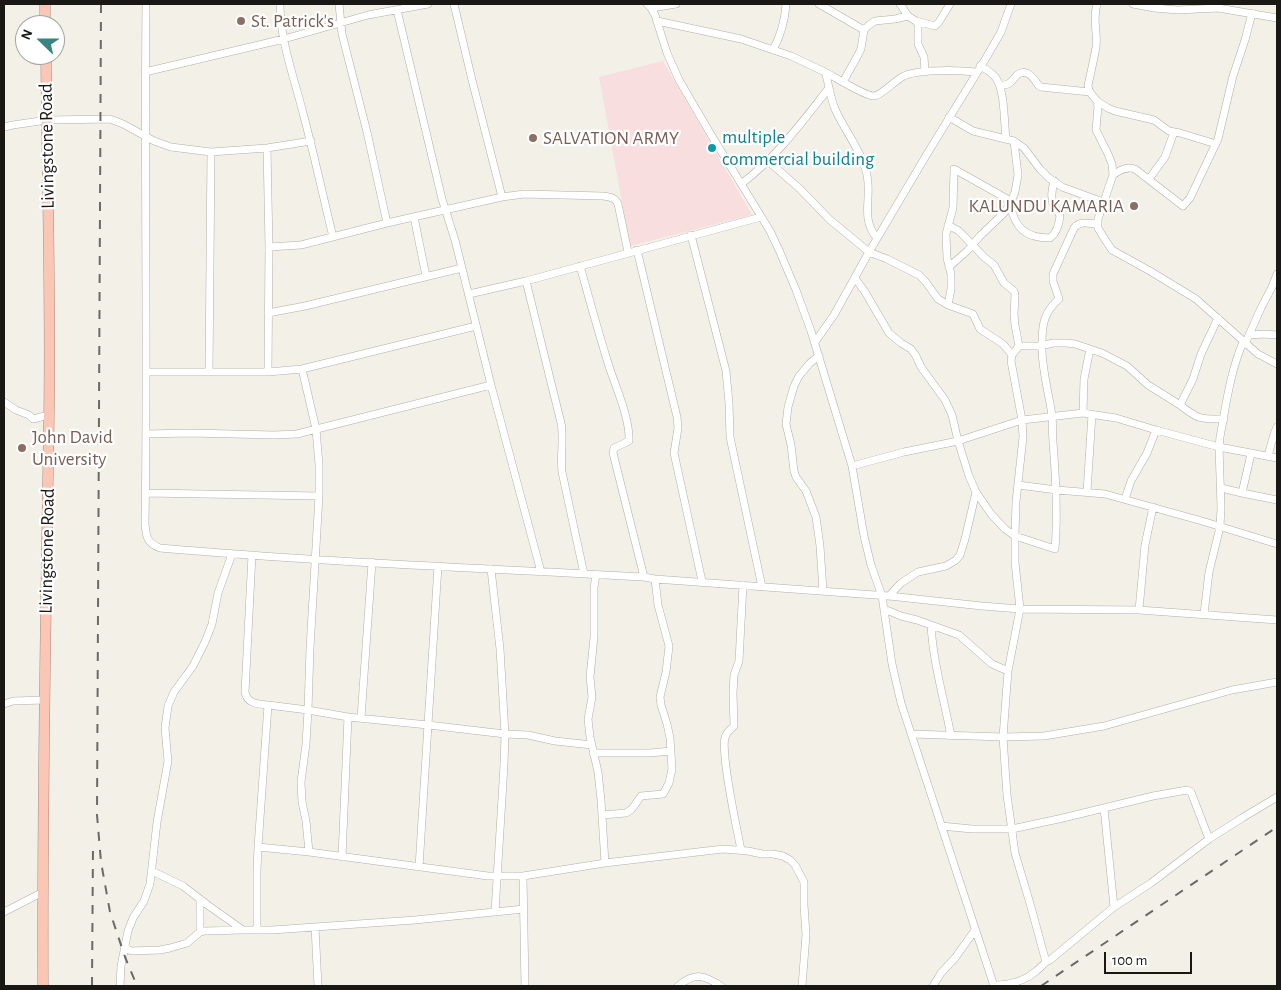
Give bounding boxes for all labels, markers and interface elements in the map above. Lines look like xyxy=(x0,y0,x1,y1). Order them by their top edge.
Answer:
place label: St. Patrick's xyxy=(251,10,334,32)
north arrow xyxy=(15,15,65,65)
marker: St. Patrick's xyxy=(235,15,247,27)
text: N xyxy=(19,28,35,42)
street label: Livingstone Road xyxy=(35,83,59,209)
place label: multiple commercial building xyxy=(722,126,874,170)
place label: SALVATION ARMY xyxy=(543,127,679,149)
marker: SALVATION ARMY xyxy=(527,132,539,144)
marker: multiple commercial building xyxy=(706,142,718,154)
place label: KALUNDU KAMARIA xyxy=(969,195,1124,217)
marker: KALUNDU KAMARIA xyxy=(1128,200,1140,212)
place label: John David University xyxy=(32,426,113,470)
marker: John David University xyxy=(16,442,28,454)
street label: Livingstone Road xyxy=(35,488,59,614)
scale bar xyxy=(1106,942,1194,974)
text: 100 m xyxy=(1112,953,1147,968)

